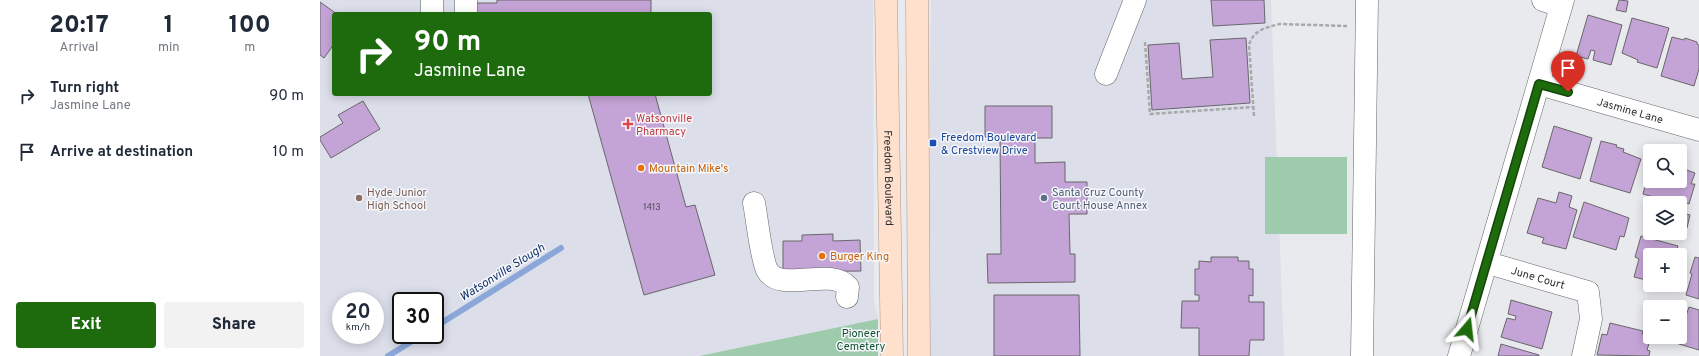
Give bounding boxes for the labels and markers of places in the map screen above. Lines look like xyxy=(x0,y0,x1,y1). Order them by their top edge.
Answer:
pin xyxy=(1551,51,1585,92)
place label: Watsonville Pharmacy xyxy=(636,112,692,139)
marker: Watsonville Pharmacy xyxy=(623,119,633,129)
place label: Freedom Boulevard & Crestview Drive xyxy=(941,131,1037,158)
marker: Freedom Boulevard & Crestview Drive xyxy=(928,138,938,148)
place label: Mountain Mike's xyxy=(649,162,728,176)
marker: Mountain Mike's xyxy=(636,163,646,173)
place label: Hyde Junior High School xyxy=(367,186,427,213)
place label: Santa Cruz County Court House Annex xyxy=(1052,186,1148,213)
marker: Hyde Junior High School xyxy=(354,193,364,203)
marker: Santa Cruz County Court House Annex xyxy=(1039,193,1049,203)
place label: Burger King xyxy=(830,250,889,264)
marker: Burger King xyxy=(817,251,827,261)

